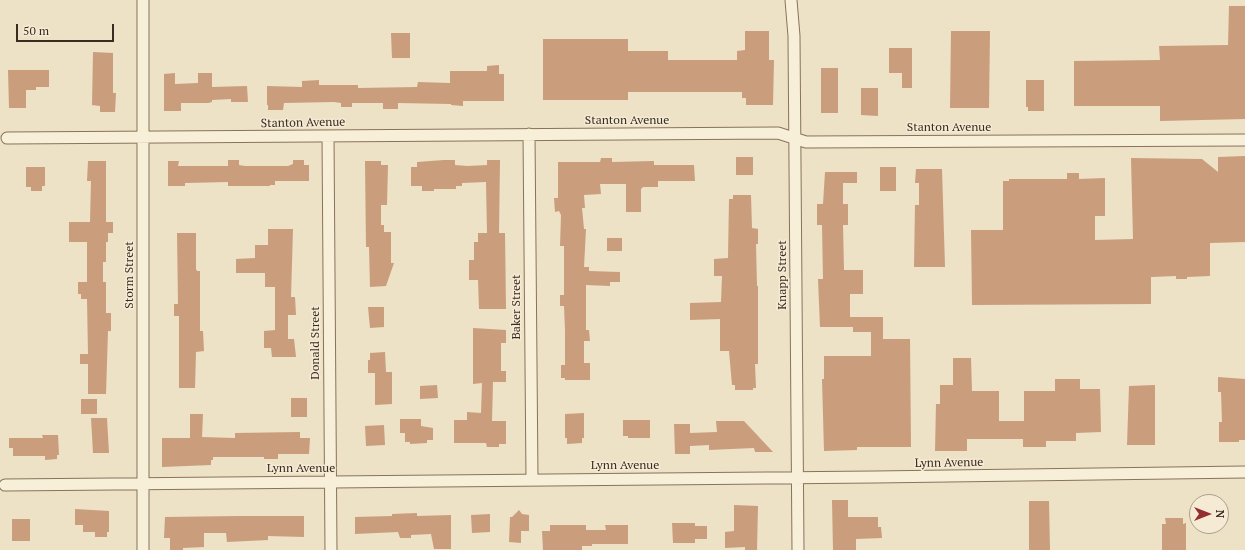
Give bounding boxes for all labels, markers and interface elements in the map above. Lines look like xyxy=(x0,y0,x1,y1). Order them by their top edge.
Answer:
scale bar xyxy=(18,16,116,42)
text: 50 m xyxy=(23,23,49,38)
street label: Stanton Avenue xyxy=(585,114,669,128)
street label: Stanton Avenue xyxy=(261,115,345,131)
street label: Stanton Avenue xyxy=(907,121,991,135)
street label: Knapp Street xyxy=(776,240,790,310)
street label: Storm Street xyxy=(123,241,137,309)
street label: Baker Street xyxy=(510,274,524,340)
street label: Donald Street xyxy=(309,306,323,380)
street label: Lynn Avenue xyxy=(915,455,983,471)
street label: Lynn Avenue xyxy=(591,459,659,473)
street label: Lynn Avenue xyxy=(267,462,335,476)
north arrow xyxy=(1189,494,1229,534)
text: N xyxy=(1213,510,1227,518)

